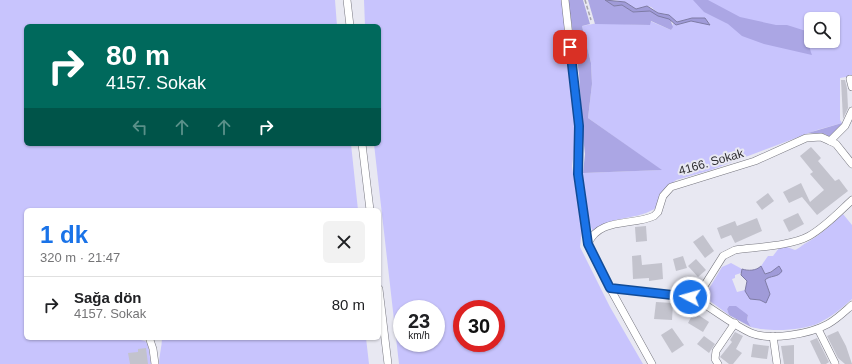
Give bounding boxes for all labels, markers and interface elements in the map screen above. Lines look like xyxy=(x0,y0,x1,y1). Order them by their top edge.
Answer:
map controls xyxy=(804,12,840,48)
button: search xyxy=(804,12,840,48)
pin xyxy=(553,30,587,64)
icon: arrive xyxy=(559,36,581,58)
icon: right xyxy=(40,40,92,92)
text: 80 m xyxy=(106,40,170,71)
text: 4157. Sokak xyxy=(106,73,206,93)
icon: left xyxy=(129,116,151,138)
icon: ahead xyxy=(171,116,193,138)
icon: ahead xyxy=(213,116,235,138)
icon: right xyxy=(255,116,277,138)
street label: 4166. Sokak xyxy=(677,146,746,178)
text: 1 dk xyxy=(40,221,88,248)
button: close xyxy=(323,221,365,263)
text: 320 m · 21:47 xyxy=(40,250,120,265)
position arrow xyxy=(669,276,711,318)
text: Sağa dön xyxy=(74,289,142,306)
icon: right xyxy=(40,294,62,316)
text: 80 m xyxy=(332,296,365,313)
speed limit sign: 30 xyxy=(453,300,505,352)
text: 4157. Sokak xyxy=(74,306,146,321)
text: 23 xyxy=(408,310,430,332)
text: km/h xyxy=(408,330,430,341)

